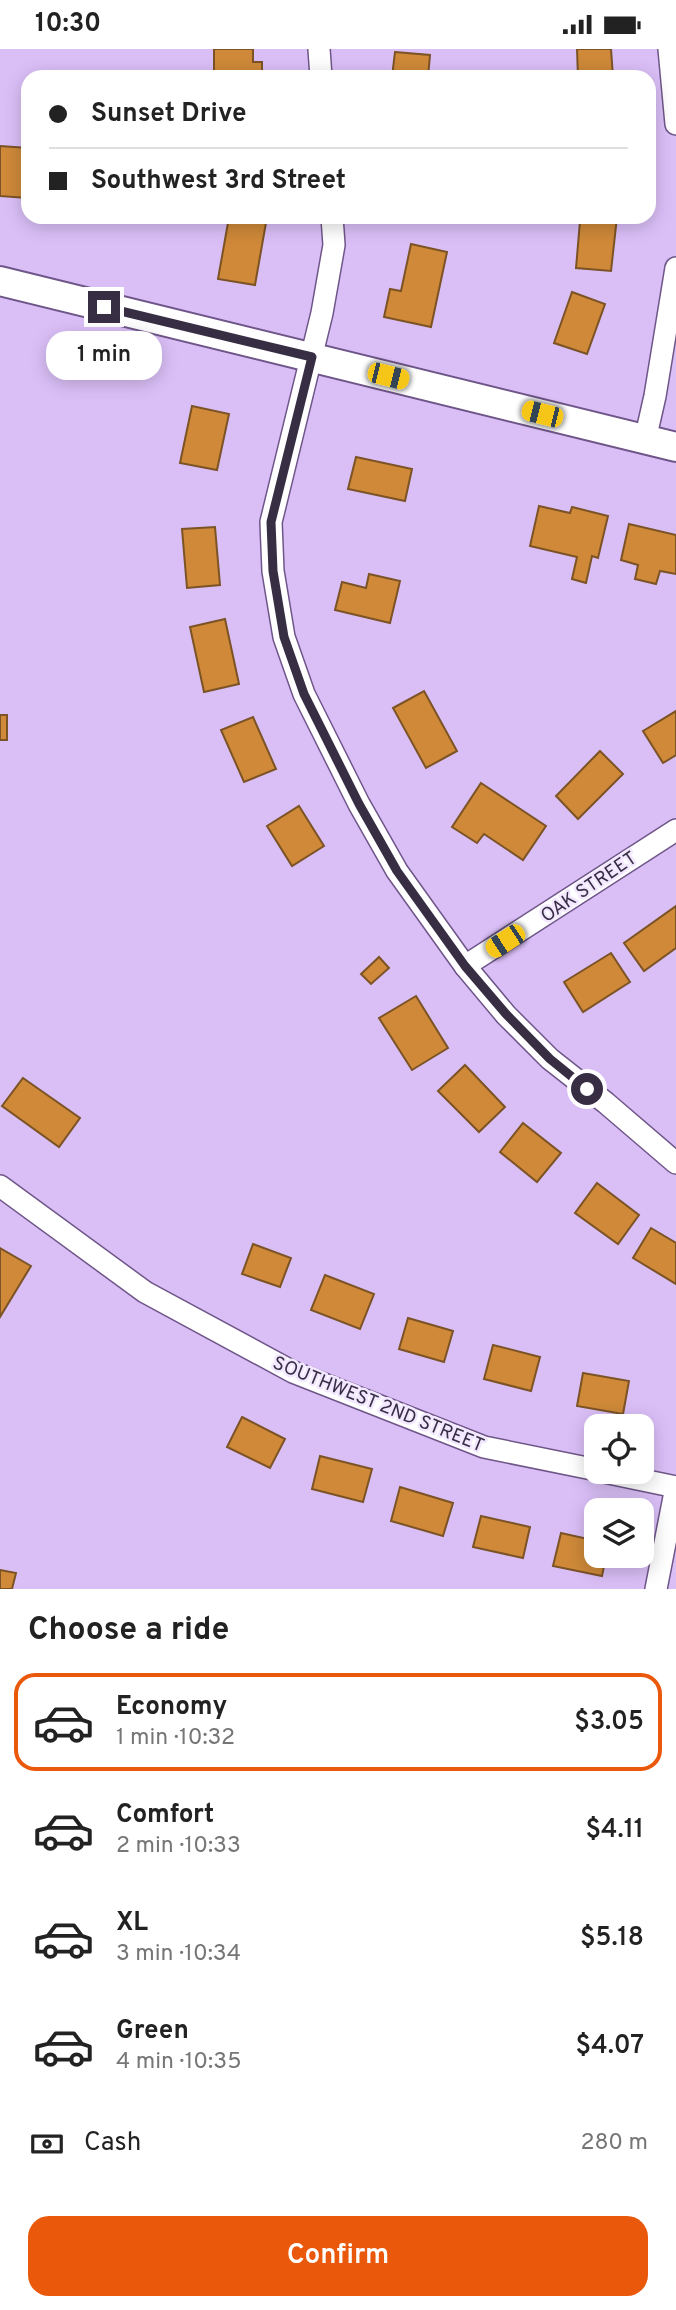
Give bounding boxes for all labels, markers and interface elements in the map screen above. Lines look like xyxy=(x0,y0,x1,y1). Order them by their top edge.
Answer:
text: 10:30 xyxy=(35,8,101,41)
text: Sunset Drive xyxy=(91,98,247,131)
text: Southwest 3rd Street xyxy=(91,165,346,198)
route end xyxy=(88,291,120,323)
callout: 1 min xyxy=(46,331,162,381)
text: 1 min xyxy=(77,341,131,370)
car xyxy=(366,361,411,391)
car xyxy=(520,399,565,429)
street label: OAK STREET xyxy=(536,847,642,929)
car xyxy=(482,921,529,961)
route start xyxy=(571,1073,603,1105)
street label: SOUTHWEST 2ND STREET xyxy=(269,1351,488,1458)
map controls xyxy=(584,1414,654,1568)
button: locate xyxy=(584,1414,654,1484)
button: layers xyxy=(584,1498,654,1568)
text: Choose a ride xyxy=(28,1611,229,1651)
icon: car xyxy=(32,1691,95,1754)
text: Economy xyxy=(116,1691,227,1724)
text: $3.05 xyxy=(574,1706,644,1739)
text: 1 min · 10:32 xyxy=(116,1724,235,1753)
icon: car xyxy=(32,1799,95,1862)
text: Comfort xyxy=(116,1799,214,1832)
text: $4.11 xyxy=(585,1814,644,1847)
text: 2 min · 10:33 xyxy=(116,1832,241,1861)
icon: car xyxy=(32,1907,95,1970)
text: XL xyxy=(116,1907,148,1940)
text: $5.18 xyxy=(580,1922,644,1955)
text: 3 min · 10:34 xyxy=(116,1940,241,1969)
icon: car xyxy=(32,2015,95,2078)
text: Green xyxy=(116,2015,189,2048)
text: $4.07 xyxy=(576,2030,644,2063)
text: 4 min · 10:35 xyxy=(116,2048,241,2077)
icon: cash xyxy=(28,2125,66,2163)
text: Cash xyxy=(84,2127,141,2160)
text: 280 m xyxy=(580,2129,648,2158)
button: Confirm xyxy=(28,2216,648,2296)

